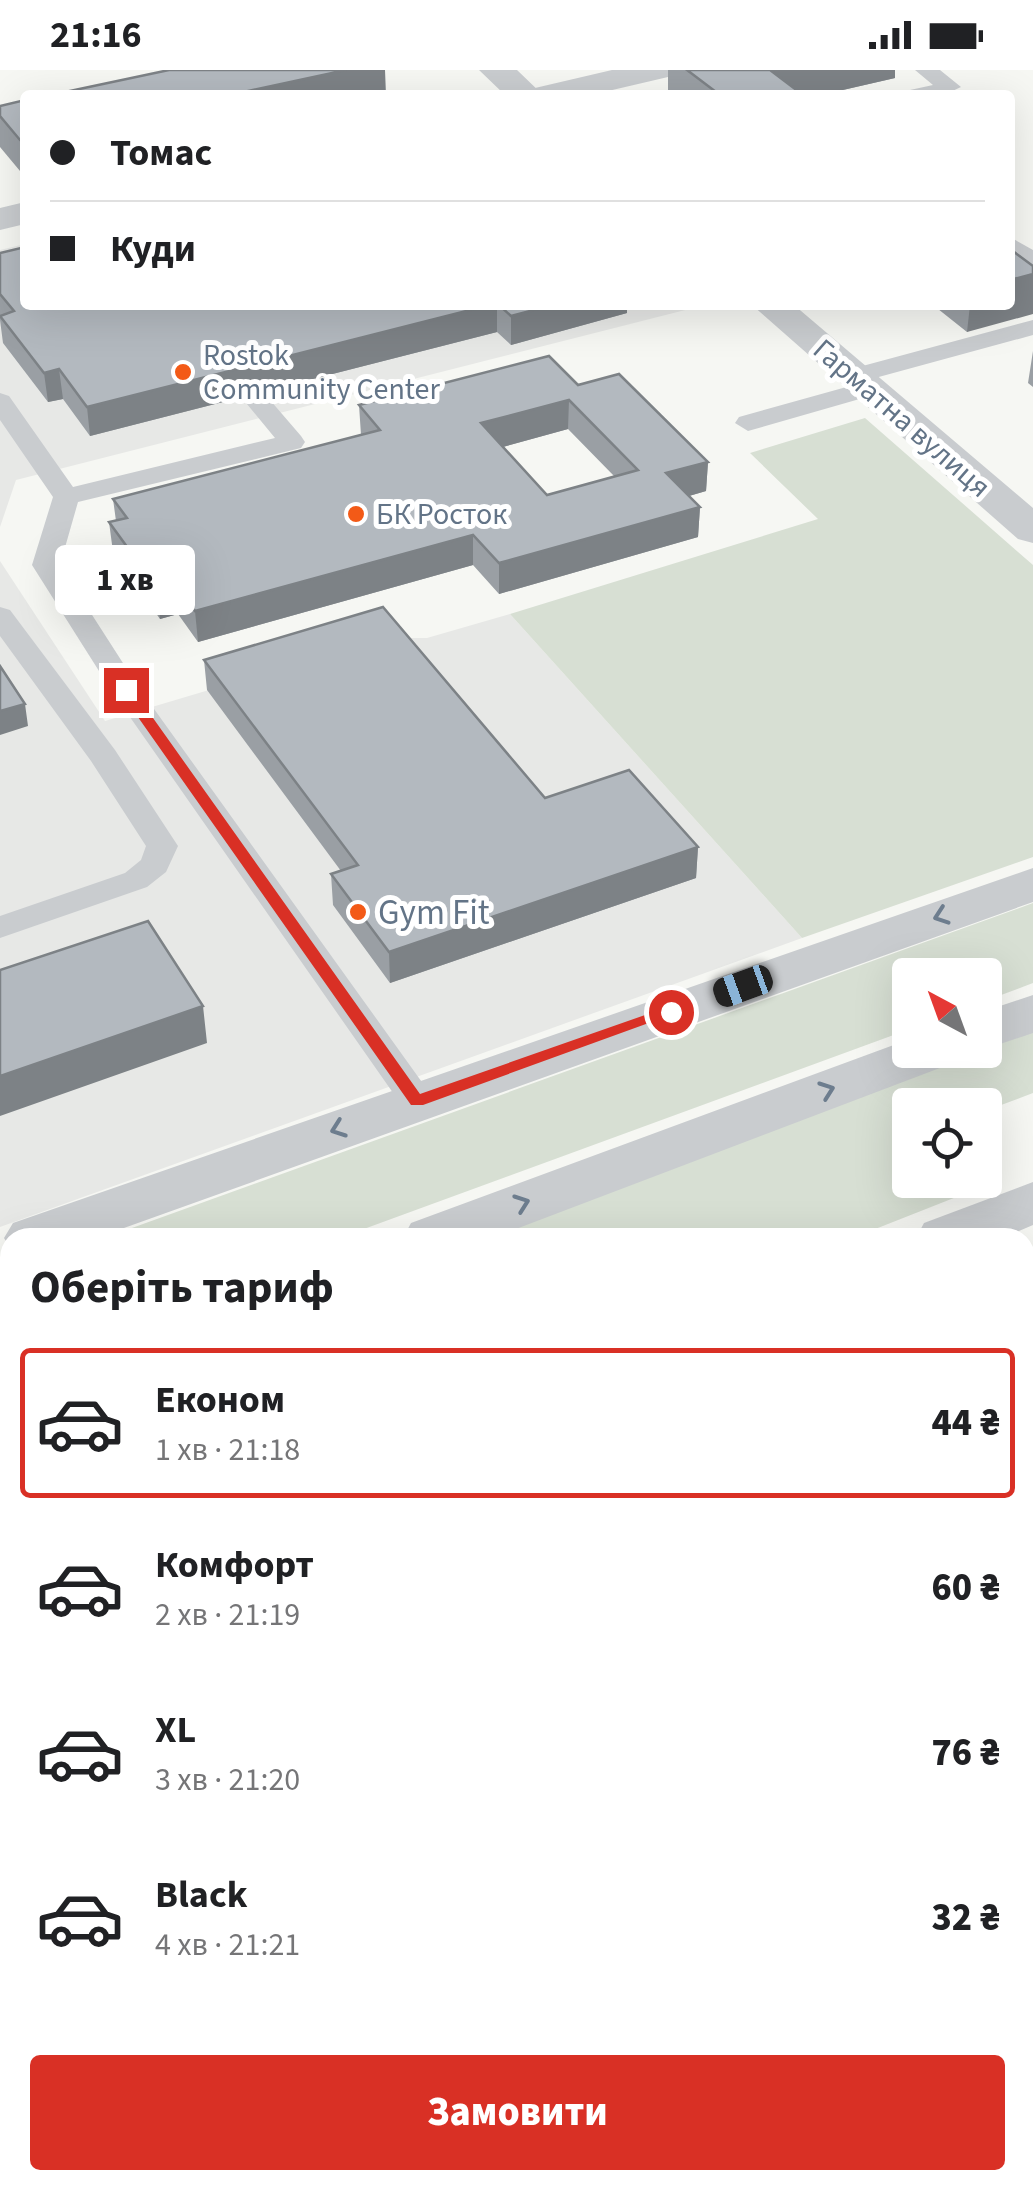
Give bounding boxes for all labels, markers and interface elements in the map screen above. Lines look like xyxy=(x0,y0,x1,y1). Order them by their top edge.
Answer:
text: 21:16 xyxy=(50,8,142,62)
text: Томас xyxy=(110,126,212,180)
text: Куди xyxy=(110,222,196,276)
street label: Гарматна вулиця xyxy=(803,329,1000,508)
place label: Rostok Community Center xyxy=(203,334,440,411)
marker: Rostok Community Center xyxy=(172,361,194,383)
place label: БК Росток xyxy=(376,493,507,536)
marker: БК Росток xyxy=(345,503,367,525)
callout: 1 хв xyxy=(56,545,196,615)
text: 1 хв xyxy=(96,557,154,603)
route end xyxy=(104,668,149,713)
place label: Gym Fit xyxy=(378,888,490,938)
marker: Gym Fit xyxy=(347,901,369,923)
one-way arrow xyxy=(934,904,951,925)
north arrow xyxy=(892,958,1002,1068)
map controls xyxy=(892,958,1002,1198)
car xyxy=(710,962,776,1010)
route start xyxy=(649,990,694,1035)
one-way arrow xyxy=(817,1081,834,1102)
button: locate xyxy=(892,1088,1002,1198)
one-way arrow xyxy=(330,1118,347,1138)
one-way arrow xyxy=(513,1195,530,1215)
text: Оберіть тариф xyxy=(30,1256,334,1320)
text: Економ xyxy=(155,1373,285,1427)
icon: car xyxy=(35,1378,125,1468)
text: 44 ₴ xyxy=(932,1396,1000,1450)
text: 1 хв · 21:18 xyxy=(155,1427,300,1473)
text: Комфорт xyxy=(155,1538,314,1592)
icon: car xyxy=(35,1543,125,1633)
text: 60 ₴ xyxy=(932,1561,1000,1615)
text: 2 хв · 21:19 xyxy=(155,1592,300,1638)
text: XL xyxy=(155,1703,196,1757)
icon: car xyxy=(35,1708,125,1798)
text: 76 ₴ xyxy=(932,1726,1000,1780)
text: 3 хв · 21:20 xyxy=(155,1757,300,1803)
text: Black xyxy=(155,1868,248,1922)
icon: car xyxy=(35,1873,125,1963)
text: 32 ₴ xyxy=(932,1891,1000,1945)
text: 4 хв · 21:21 xyxy=(155,1922,300,1968)
button: Замовити xyxy=(30,2055,1005,2170)

